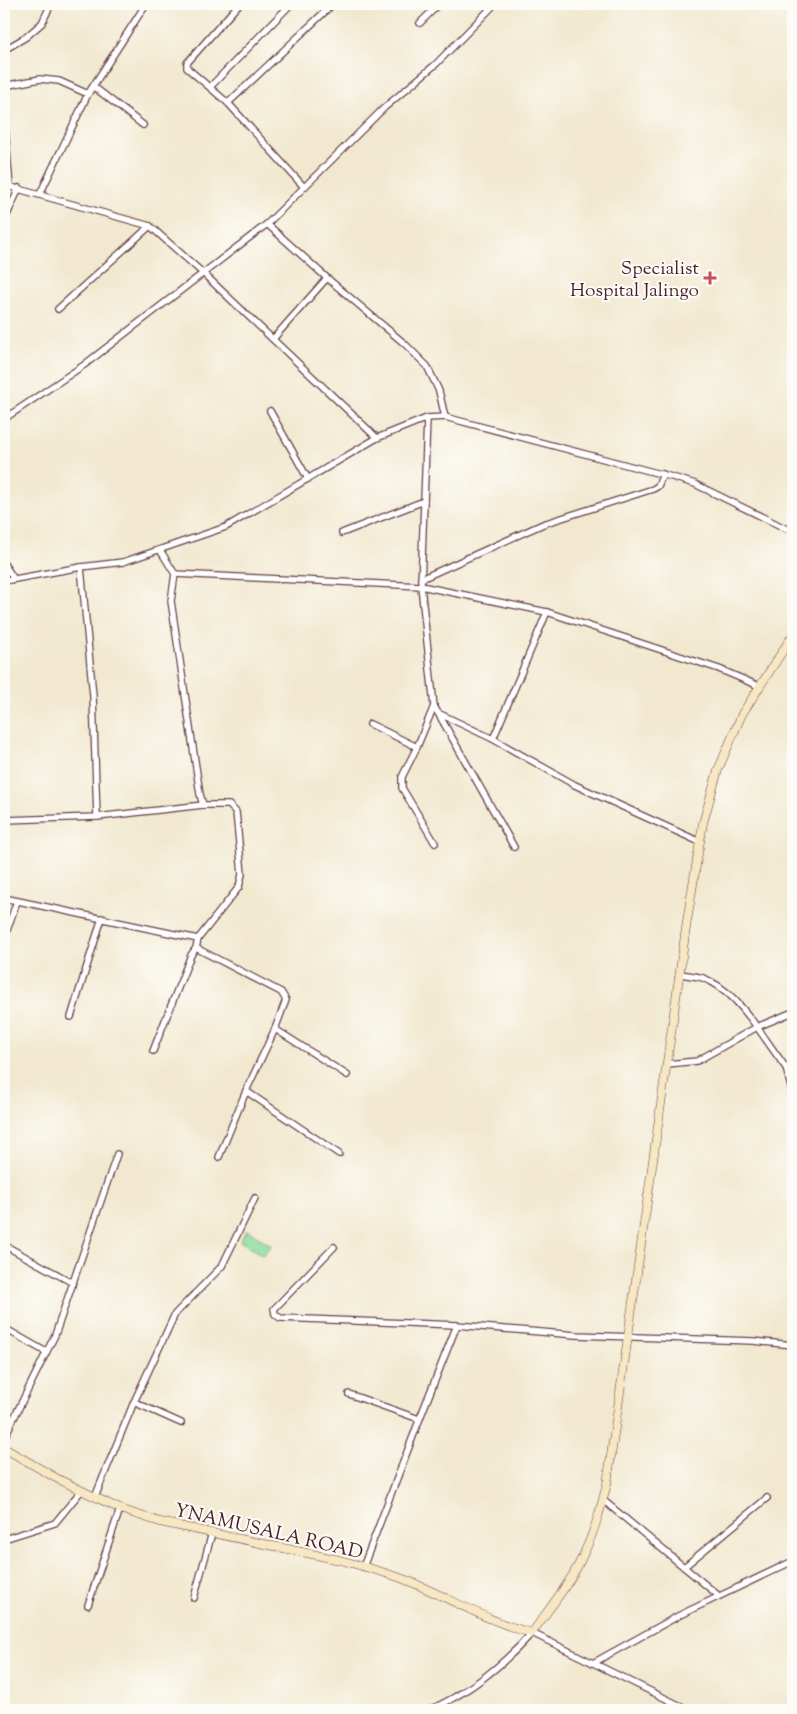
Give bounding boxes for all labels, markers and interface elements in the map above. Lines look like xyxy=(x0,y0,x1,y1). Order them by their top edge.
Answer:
place label: Specialist Hospital Jalingo xyxy=(570,256,699,305)
marker: Specialist Hospital Jalingo xyxy=(703,271,717,285)
street label: YNAMUSALA ROAD xyxy=(171,1498,365,1567)

